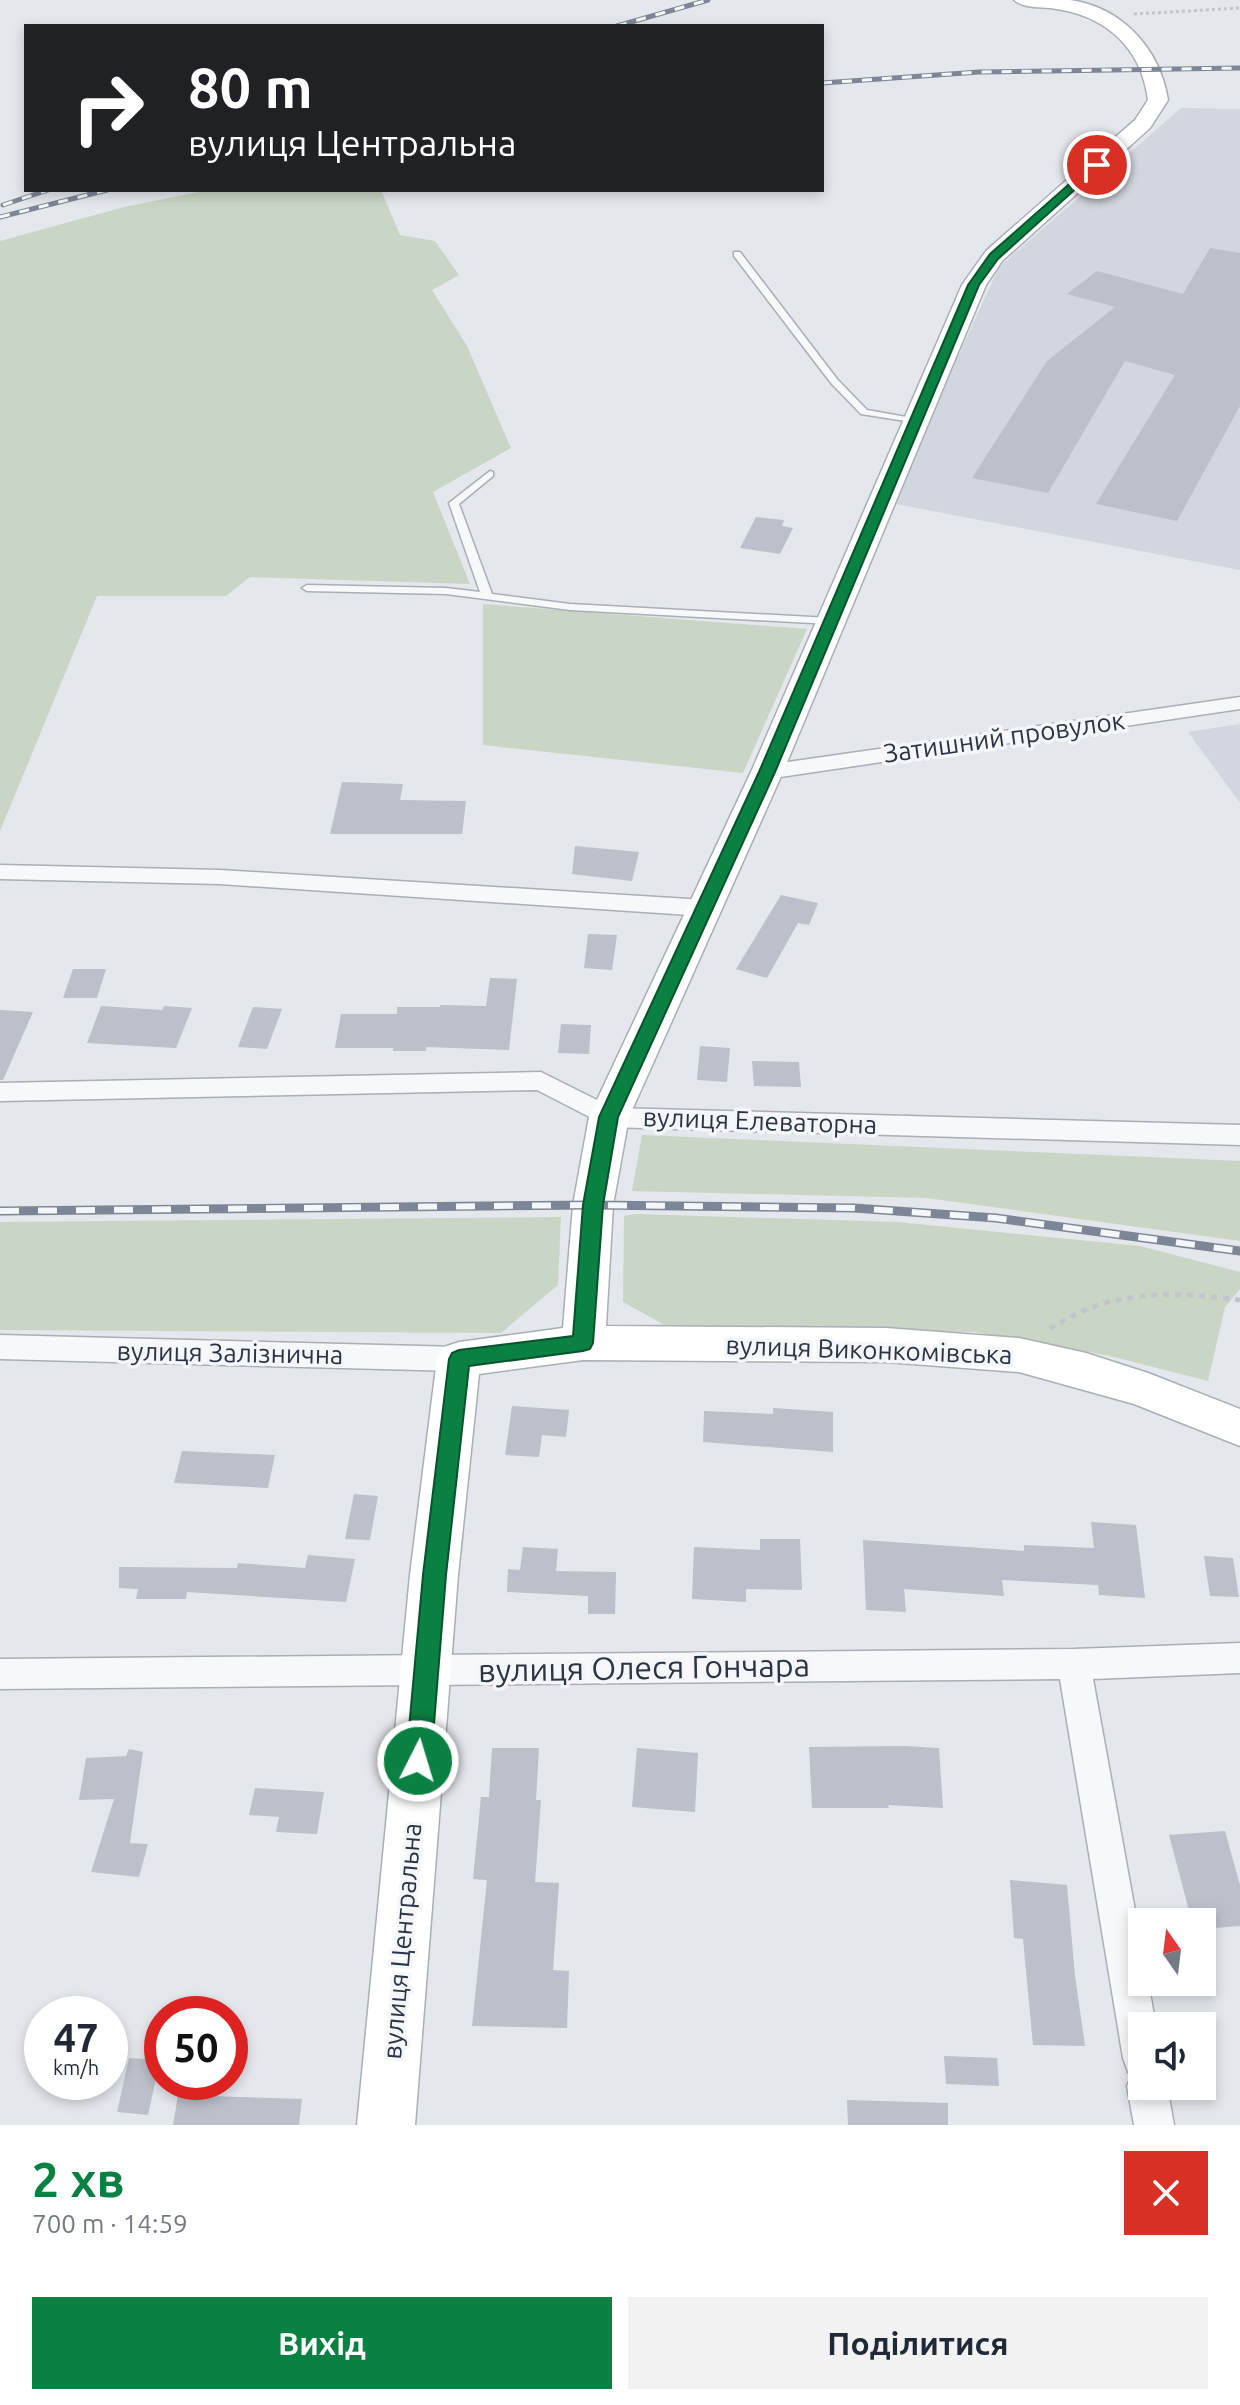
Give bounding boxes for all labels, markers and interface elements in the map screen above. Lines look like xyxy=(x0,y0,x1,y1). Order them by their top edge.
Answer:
icon: right xyxy=(56,56,160,160)
text: 80 m xyxy=(188,56,313,119)
text: вулиця Центральна xyxy=(188,122,517,163)
pin xyxy=(1063,131,1131,199)
icon: arrive xyxy=(1075,143,1119,187)
street label: Затишний провулок xyxy=(881,705,1127,768)
street label: вулиця Елеваторна xyxy=(642,1102,878,1139)
street label: вулиця Виконкомівська xyxy=(725,1330,1013,1369)
street label: вулиця Залізнична xyxy=(116,1336,344,1369)
street label: вулиця Олеся Гончара xyxy=(478,1646,810,1688)
position arrow xyxy=(376,1719,460,1803)
street label: вулиця Центральна xyxy=(377,1822,426,2060)
north arrow xyxy=(1128,1908,1216,1996)
map controls xyxy=(1128,1908,1216,2100)
speed limit sign: 50 xyxy=(144,1996,248,2100)
button: sound xyxy=(1128,2012,1216,2100)
text: 47 xyxy=(53,2015,99,2060)
text: km/h xyxy=(53,2056,99,2079)
button: close xyxy=(1124,2151,1208,2235)
text: 2 хв xyxy=(32,2152,125,2206)
text: 700 m · 14:59 xyxy=(32,2209,188,2238)
button: Вихід xyxy=(32,2297,612,2389)
button: Поділитися xyxy=(628,2297,1208,2389)

